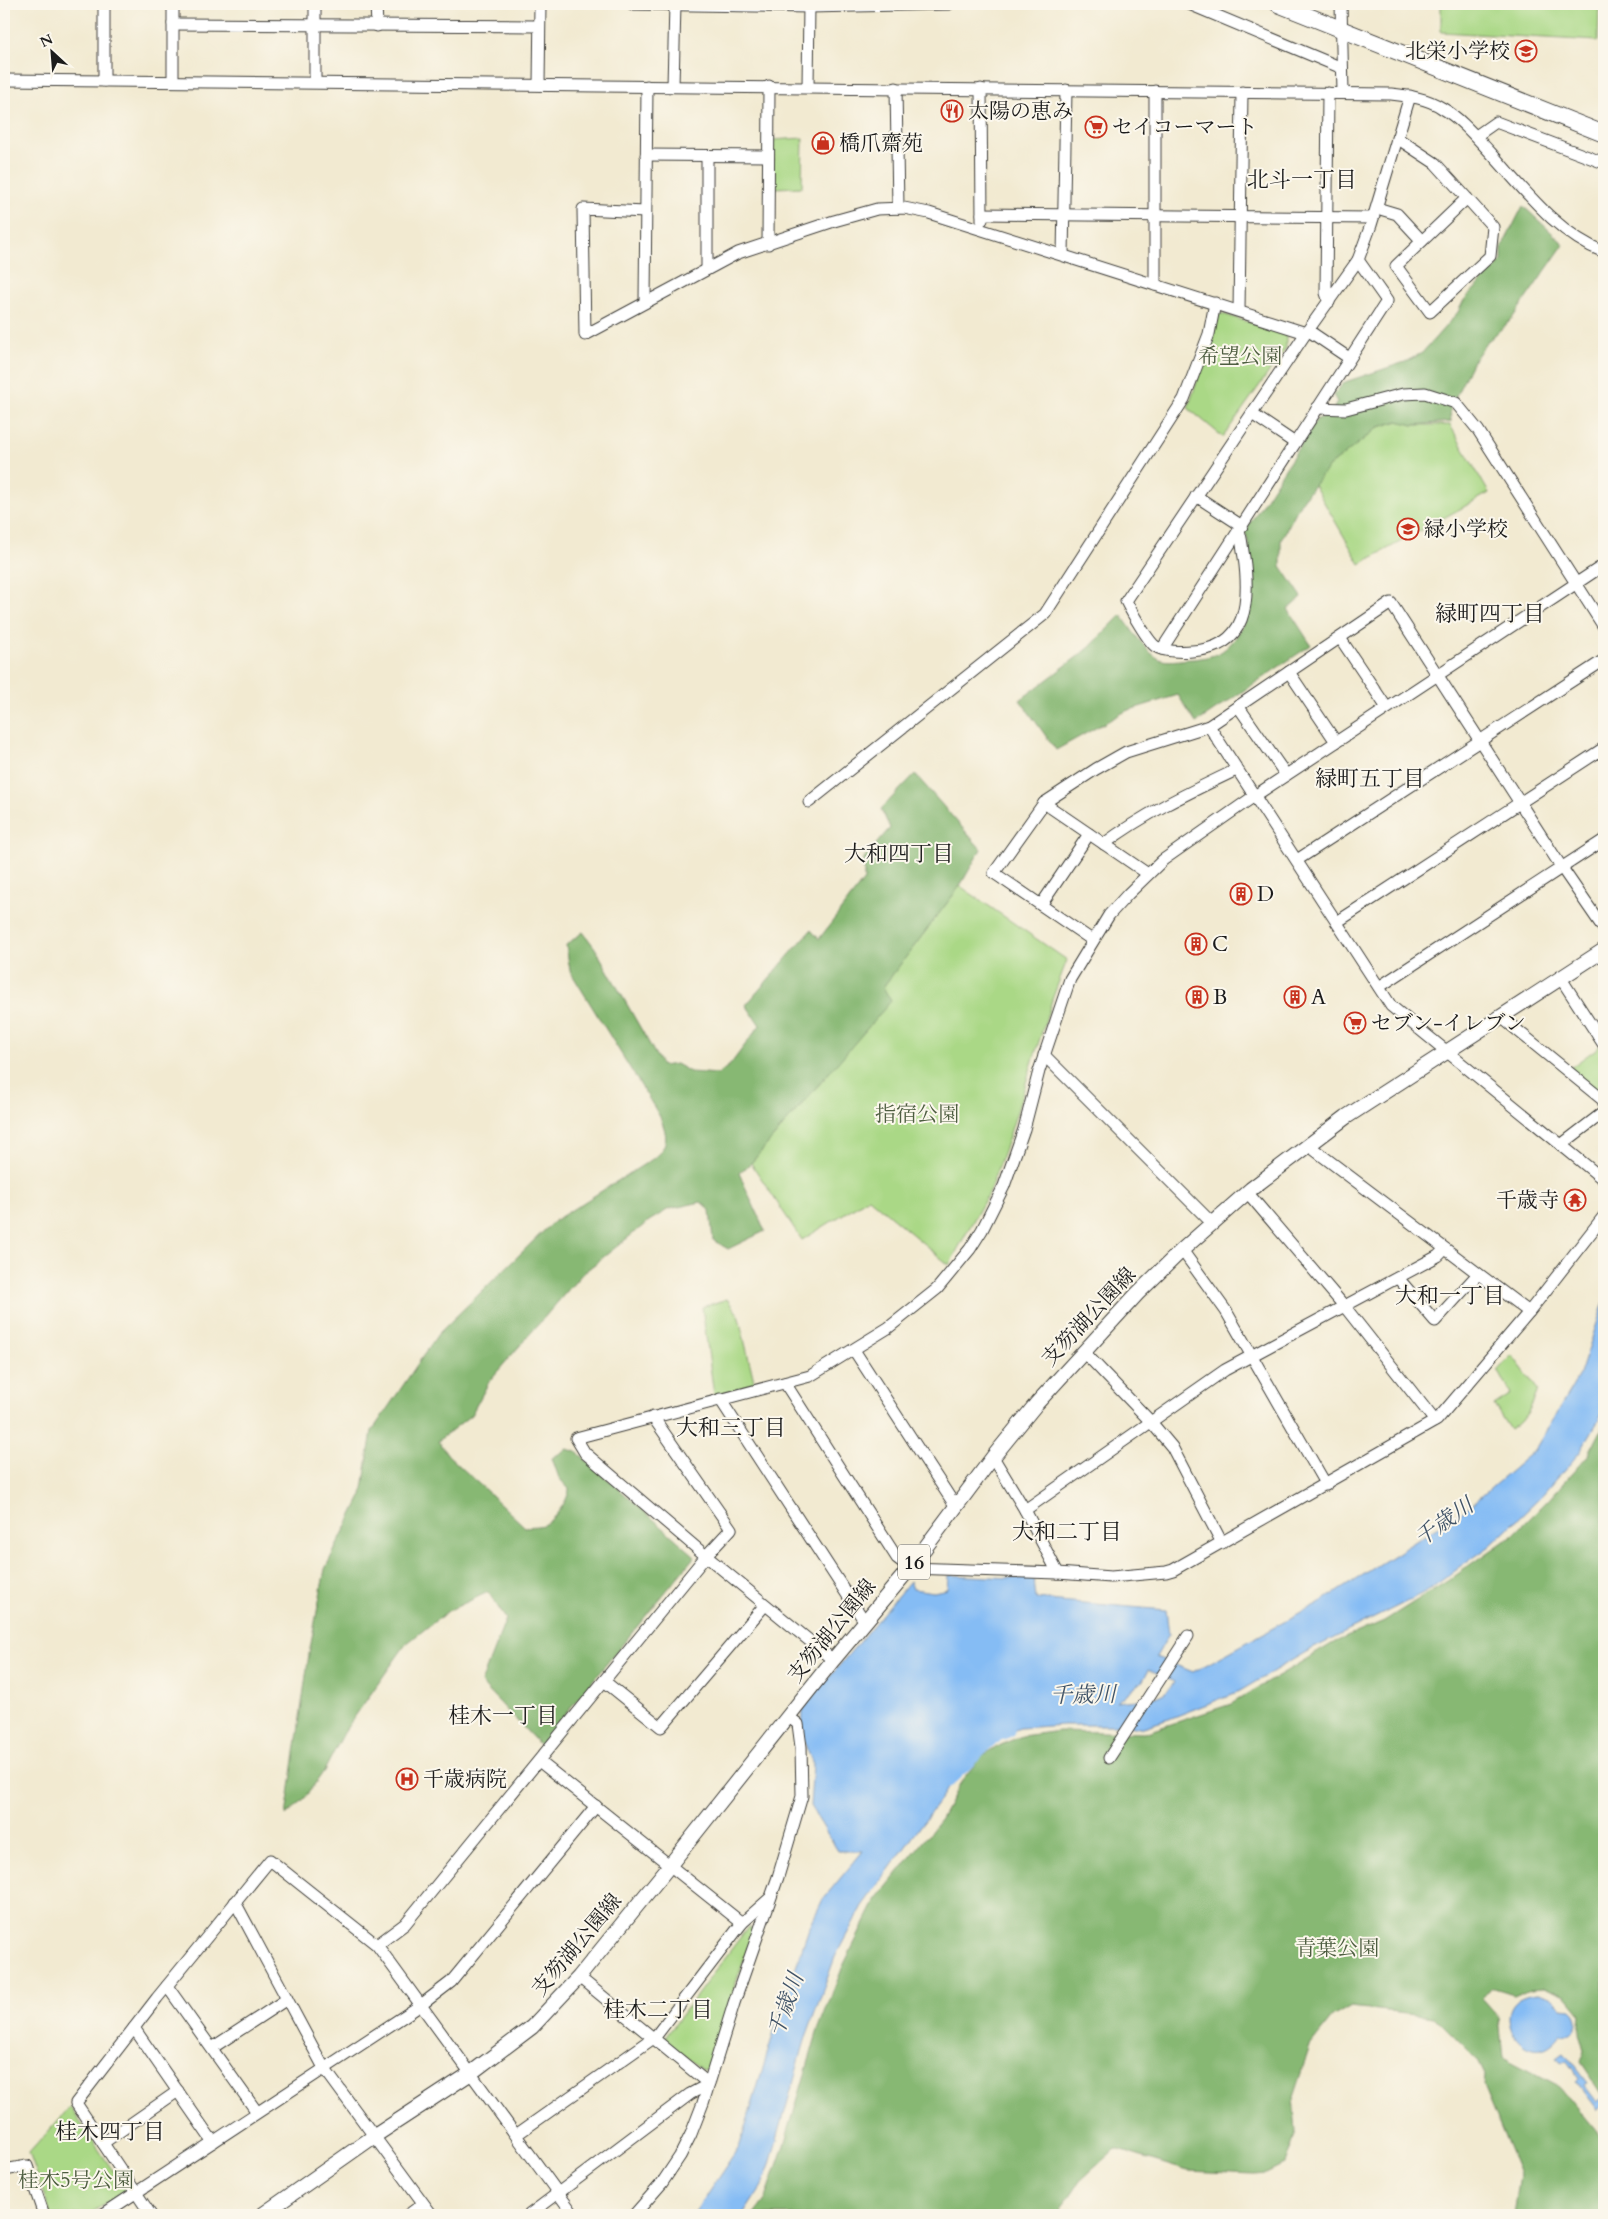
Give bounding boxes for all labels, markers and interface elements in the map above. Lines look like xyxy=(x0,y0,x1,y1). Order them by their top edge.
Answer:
north arrow xyxy=(28,28,78,78)
text: N xyxy=(37,30,56,52)
place label: 北栄小学校 xyxy=(1405,37,1510,66)
school or university icon: 北栄小学校 xyxy=(1514,39,1538,63)
place label: 太陽の恵み xyxy=(968,97,1073,126)
restaurant icon: 太陽の恵み xyxy=(940,99,964,123)
place label: セイコーマート xyxy=(1112,113,1258,142)
supermarket icon: セイコーマート xyxy=(1084,115,1108,139)
place label: 橋爪齋苑 xyxy=(839,129,923,158)
shop icon: 橋爪齋苑 xyxy=(811,131,835,155)
district label: 北斗一丁目 xyxy=(1247,165,1357,195)
park label: 希望公園 xyxy=(1198,342,1282,371)
place label: 緑小学校 xyxy=(1424,515,1508,544)
school or university icon: 緑小学校 xyxy=(1396,517,1420,541)
district label: 緑町四丁目 xyxy=(1435,599,1545,629)
district label: 緑町五丁目 xyxy=(1315,764,1425,794)
district label: 大和四丁目 xyxy=(844,839,954,869)
place label: D xyxy=(1257,880,1274,909)
building icon: D xyxy=(1229,882,1253,906)
place label: C xyxy=(1212,930,1228,959)
building icon: C xyxy=(1184,932,1208,956)
place label: B xyxy=(1213,983,1227,1012)
place label: A xyxy=(1311,983,1326,1012)
building icon: B xyxy=(1185,985,1209,1009)
building icon: A xyxy=(1283,985,1307,1009)
place label: セブン-イレブン xyxy=(1371,1009,1526,1038)
supermarket icon: セブン-イレブン xyxy=(1343,1011,1367,1035)
park label: 指宿公園 xyxy=(875,1100,959,1129)
place label: 千歳寺 xyxy=(1496,1186,1559,1215)
temple icon: 千歳寺 xyxy=(1563,1188,1587,1212)
street label: 支笏湖公園線 xyxy=(1035,1261,1143,1373)
district label: 大和一丁目 xyxy=(1395,1281,1505,1311)
district label: 大和三丁目 xyxy=(676,1413,786,1443)
water label: 千歳川 xyxy=(1408,1490,1481,1553)
district label: 大和二丁目 xyxy=(1012,1517,1122,1547)
road number: 16 xyxy=(898,1544,930,1580)
street label: 支笏湖公園線 xyxy=(781,1573,883,1689)
water label: 千歳川 xyxy=(1050,1679,1118,1711)
district label: 桂木一丁目 xyxy=(448,1701,558,1731)
place label: 千歳病院 xyxy=(423,1765,507,1794)
hospital icon: 千歳病院 xyxy=(395,1767,419,1791)
street label: 支笏湖公園線 xyxy=(525,1887,629,2003)
park label: 青葉公園 xyxy=(1295,1934,1379,1963)
water label: 千歳川 xyxy=(761,1967,812,2041)
district label: 桂木二丁目 xyxy=(603,1995,713,2025)
district label: 桂木四丁目 xyxy=(55,2117,165,2147)
park label: 桂木5号公園 xyxy=(18,2166,134,2195)

